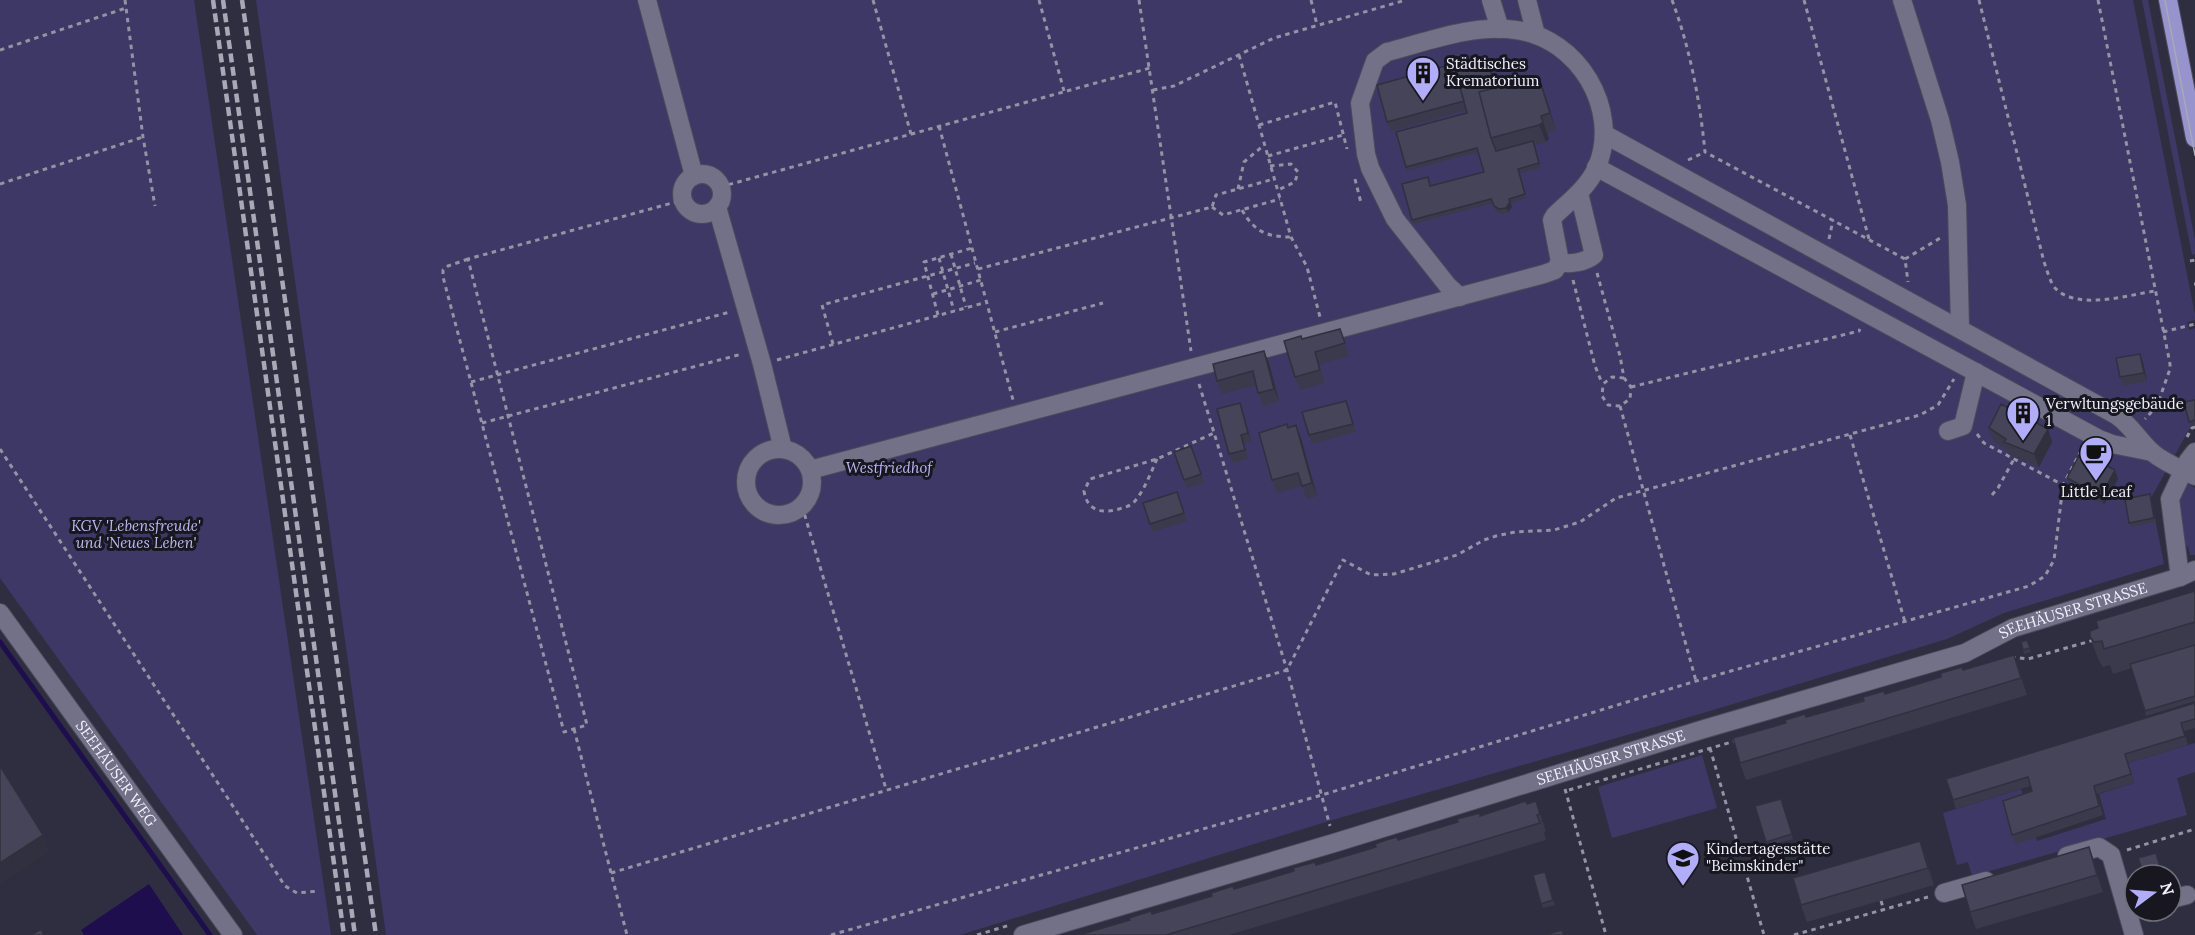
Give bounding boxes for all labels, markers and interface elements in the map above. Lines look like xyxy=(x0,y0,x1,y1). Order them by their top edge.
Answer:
place label: Städtisches Krematorium xyxy=(1446,54,1539,90)
building icon: Städtisches Krematorium xyxy=(1405,55,1441,102)
place label: Verwltungsgebäude 1 xyxy=(2045,394,2184,430)
building icon: Verwltungsgebäude 1 xyxy=(2005,395,2041,442)
cafe icon: Little Leaf xyxy=(2078,435,2114,482)
park label: Westfriedhof xyxy=(846,458,933,477)
place label: Little Leaf xyxy=(2061,482,2132,501)
park label: KGV 'Lebensfreude' und 'Neues Leben' xyxy=(71,516,201,552)
street label: SEEHÄUSER STRASSE xyxy=(1995,578,2149,643)
street label: SEEHÄUSER WEG xyxy=(72,716,162,830)
street label: SEEHÄUSER STRASSE xyxy=(1534,725,1687,789)
place label: Kindertagesstätte "Beimskinder" xyxy=(1706,839,1830,875)
school or university icon: Kindertagesstätte "Beimskinder" xyxy=(1665,840,1701,887)
north arrow xyxy=(2123,863,2183,923)
text: N xyxy=(2156,880,2179,898)

